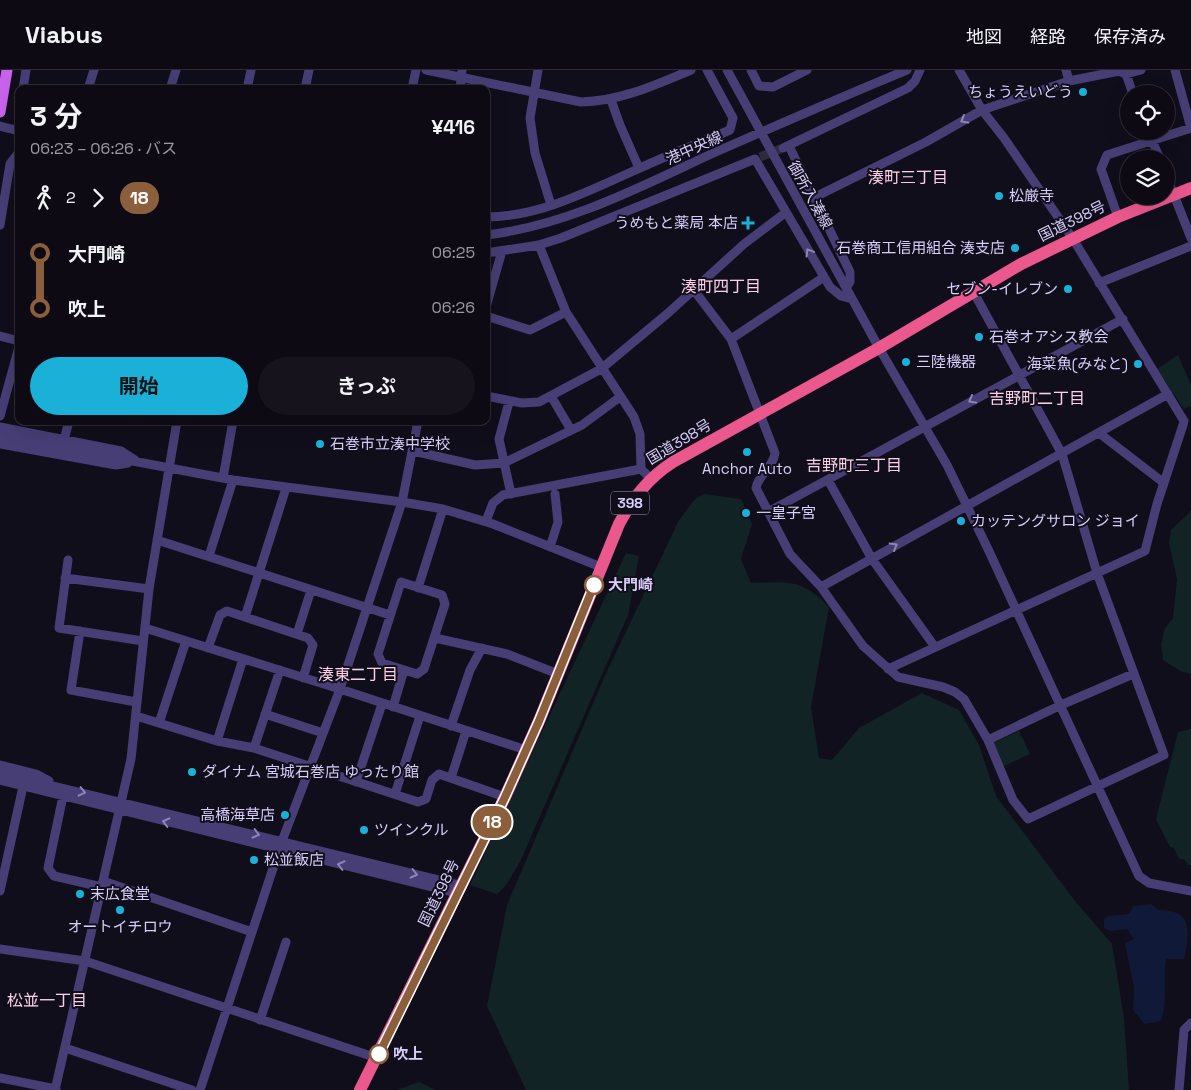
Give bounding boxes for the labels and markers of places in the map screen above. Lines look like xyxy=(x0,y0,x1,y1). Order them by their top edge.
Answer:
place label: ちょうえいどう xyxy=(968,82,1073,101)
marker: ちょうえいどう xyxy=(1077,86,1089,98)
place label: 松厳寺 xyxy=(1009,186,1054,205)
marker: 松厳寺 xyxy=(993,190,1005,202)
place label: うめもと薬局 本店 xyxy=(614,213,738,232)
marker: うめもと薬局 本店 xyxy=(742,217,754,229)
place label: 石巻商工信用組合 湊支店 xyxy=(836,238,1005,257)
marker: 石巻商工信用組合 湊支店 xyxy=(1009,242,1021,254)
place label: セブン-イレブン xyxy=(946,279,1058,298)
marker: セブン-イレブン xyxy=(1062,283,1074,295)
place label: 石巻オアシス教会 xyxy=(989,327,1108,346)
marker: 石巻オアシス教会 xyxy=(973,331,985,343)
place label: 三陸機器 xyxy=(916,352,976,371)
place label: 海菜魚(みなと) xyxy=(1027,354,1128,374)
marker: 三陸機器 xyxy=(900,356,912,368)
marker: 海菜魚(みなと) xyxy=(1132,358,1144,370)
place label: 石巻市立湊中学校 xyxy=(330,434,450,453)
marker: 石巻市立湊中学校 xyxy=(314,438,326,450)
marker: Anchor Auto xyxy=(741,446,753,458)
place label: Anchor Auto xyxy=(702,459,792,478)
place label: 一皇子宮 xyxy=(756,503,816,522)
marker: 一皇子宮 xyxy=(740,507,752,519)
place label: カッテングサロン ジョイ xyxy=(971,511,1140,530)
marker: カッテングサロン ジョイ xyxy=(955,515,967,527)
marker: 大門崎 xyxy=(584,575,604,595)
place label: 大門崎 xyxy=(608,575,653,594)
place label: ダイナム 宮城石巻店 ゆったり館 xyxy=(202,762,419,781)
marker: ダイナム 宮城石巻店 ゆったり館 xyxy=(186,766,198,778)
place label: 高橋海草店 xyxy=(200,805,275,824)
marker: 高橋海草店 xyxy=(279,809,291,821)
place label: ツインクル xyxy=(374,820,449,839)
marker: ツインクル xyxy=(358,824,370,836)
place label: 松並飯店 xyxy=(264,850,324,869)
marker: 松並飯店 xyxy=(248,854,260,866)
place label: 末広食堂 xyxy=(90,884,150,903)
marker: 末広食堂 xyxy=(74,888,86,900)
marker: オートイチロウ xyxy=(114,904,126,916)
place label: オートイチロウ xyxy=(67,917,173,936)
marker: 吹上 xyxy=(369,1044,389,1064)
place label: 吹上 xyxy=(393,1044,423,1063)

